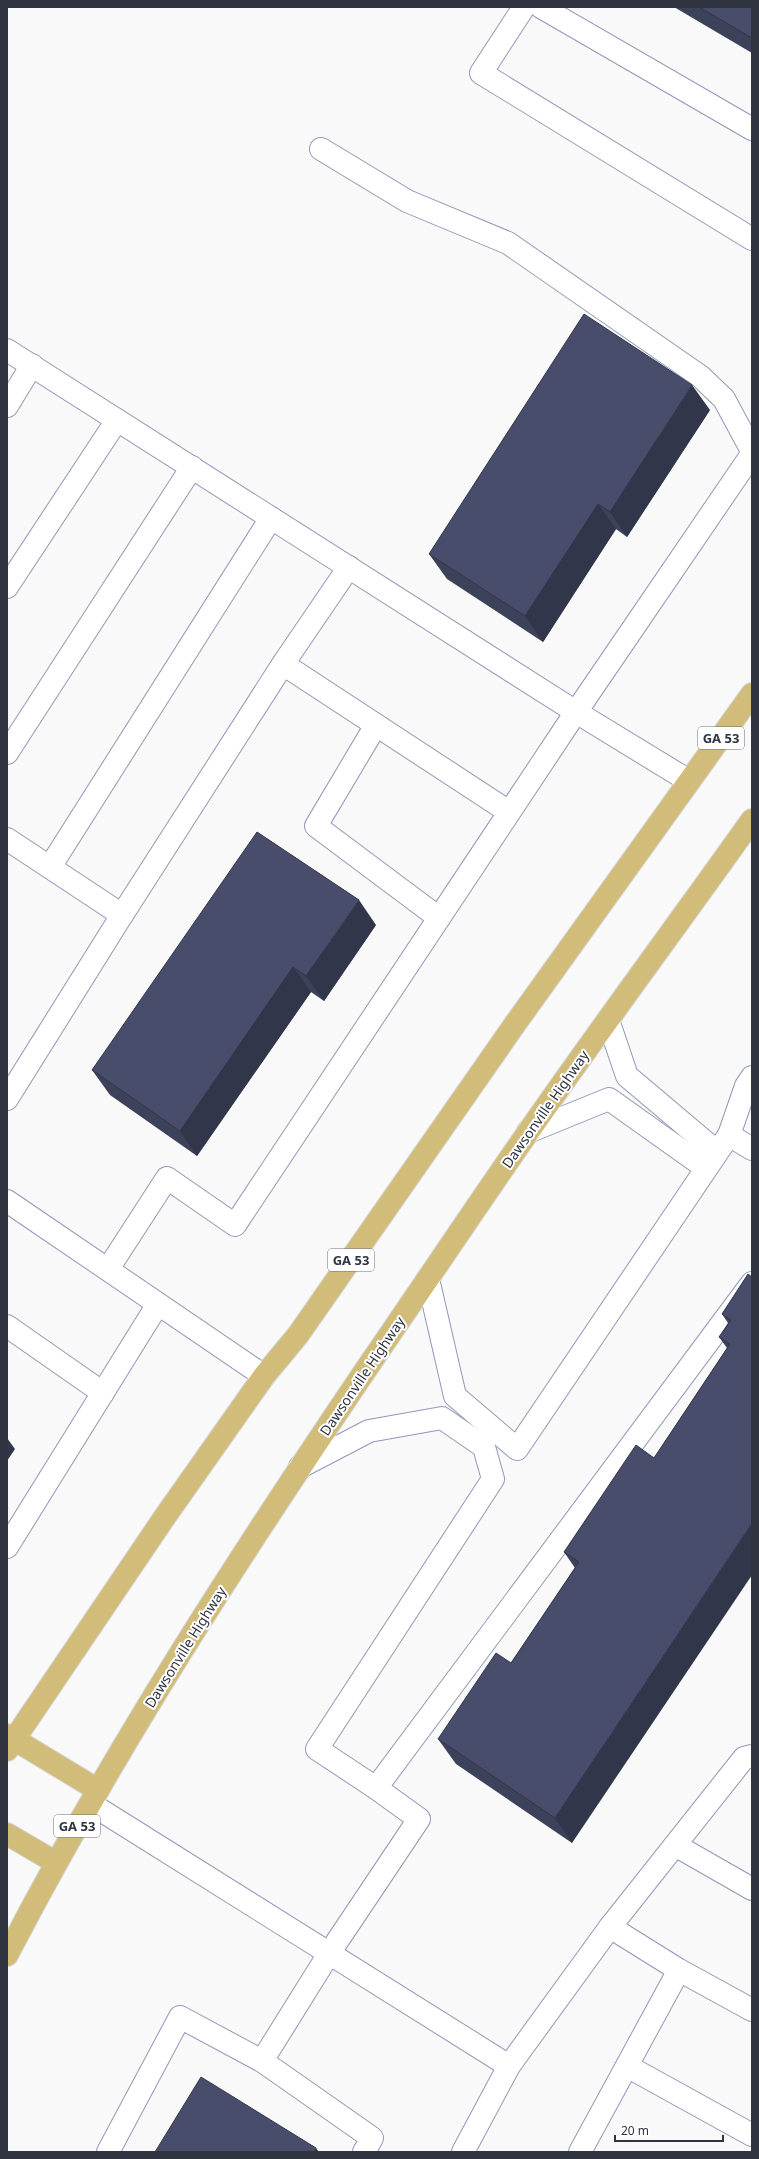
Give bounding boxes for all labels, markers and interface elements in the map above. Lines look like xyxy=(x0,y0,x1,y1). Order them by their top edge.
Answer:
road number: GA 53 xyxy=(698,727,744,749)
street label: Dawsonville Highway xyxy=(497,1046,593,1172)
road number: GA 53 xyxy=(328,1249,374,1271)
street label: Dawsonville Highway xyxy=(315,1312,409,1439)
street label: Dawsonville Highway xyxy=(140,1582,231,1711)
road number: GA 53 xyxy=(54,1815,100,1837)
scale bar xyxy=(615,2117,723,2143)
text: 20 m xyxy=(621,2122,649,2139)

